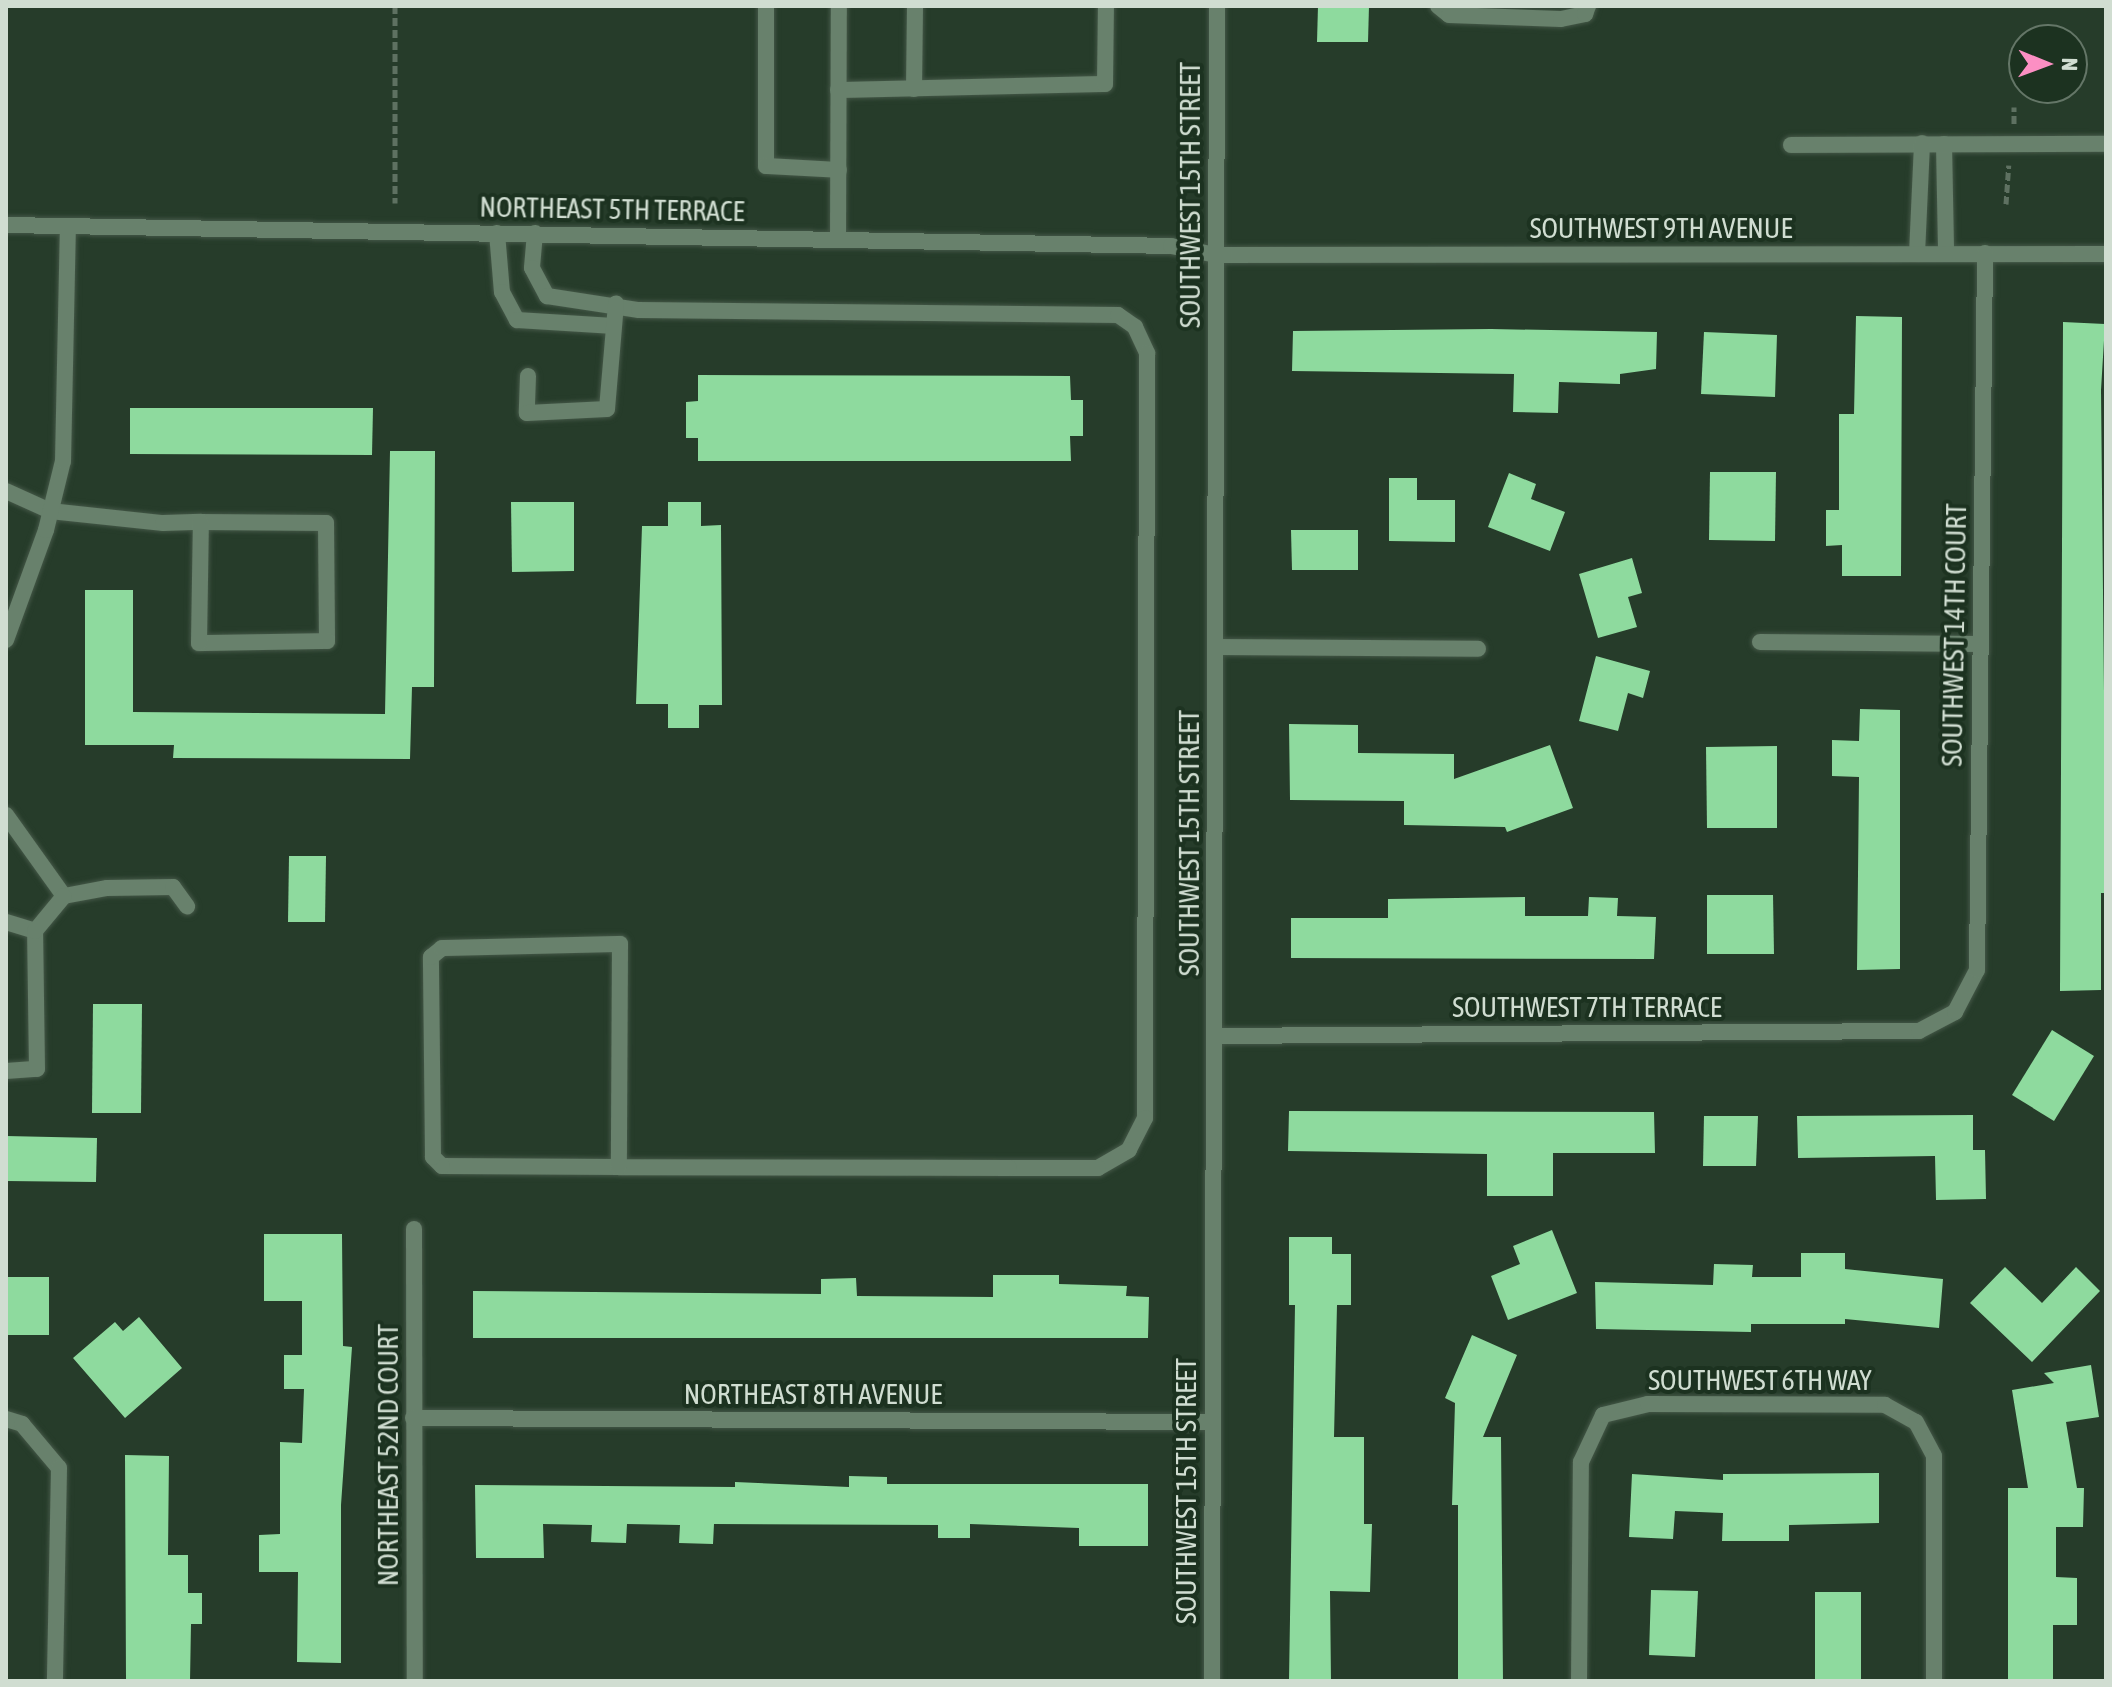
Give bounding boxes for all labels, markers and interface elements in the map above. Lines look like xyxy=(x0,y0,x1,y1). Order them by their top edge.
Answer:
north arrow xyxy=(2008,24,2088,104)
text: N xyxy=(2057,58,2083,71)
street label: SOUTHWEST 15TH STREET xyxy=(1173,62,1207,328)
street label: NORTHEAST 5TH TERRACE xyxy=(479,190,745,228)
street label: SOUTHWEST 9TH AVENUE xyxy=(1530,211,1792,245)
street label: SOUTHWEST 14TH COURT xyxy=(1935,503,1973,767)
street label: SOUTHWEST 15TH STREET xyxy=(1172,710,1206,976)
street label: SOUTHWEST 7TH TERRACE xyxy=(1452,990,1722,1024)
street label: NORTHEAST 52ND COURT xyxy=(371,1324,405,1586)
street label: SOUTHWEST 15TH STREET xyxy=(1169,1358,1203,1624)
street label: SOUTHWEST 6TH WAY xyxy=(1648,1363,1872,1397)
street label: NORTHEAST 8TH AVENUE xyxy=(684,1377,942,1411)

